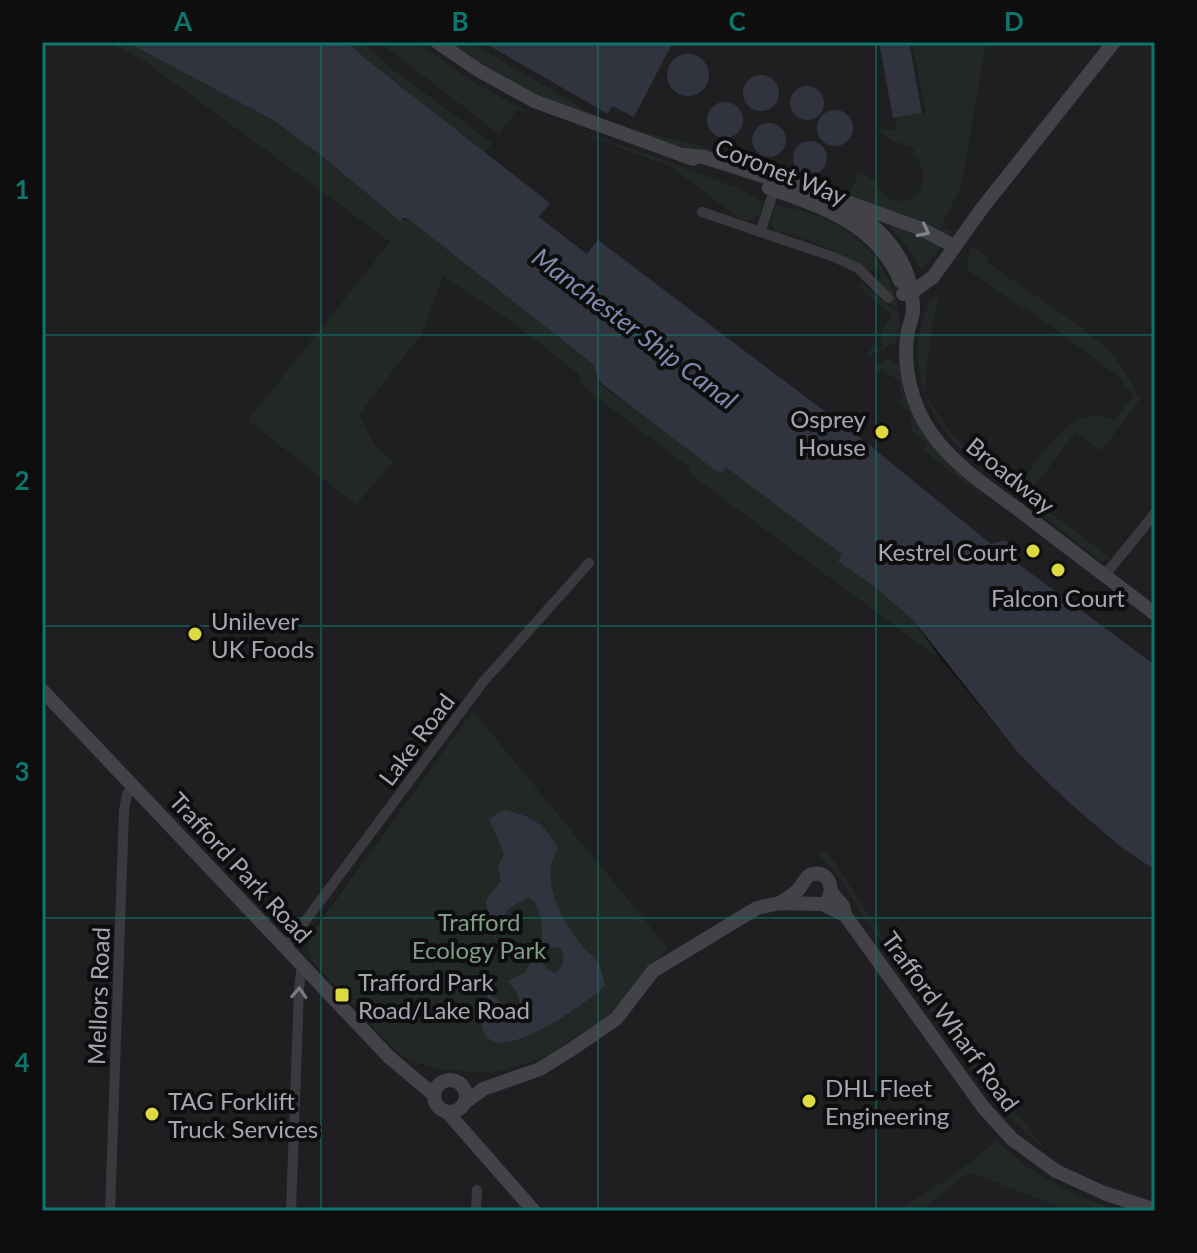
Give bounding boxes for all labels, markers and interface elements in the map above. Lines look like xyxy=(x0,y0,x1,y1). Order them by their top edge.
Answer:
text: A xyxy=(173,5,193,37)
text: B xyxy=(451,5,469,37)
text: C xyxy=(728,5,746,37)
text: D xyxy=(1004,5,1024,37)
street label: Coronet Way xyxy=(711,131,852,211)
text: 1 xyxy=(14,173,30,205)
one-way arrow xyxy=(915,221,930,237)
water label: Manchester Ship Canal xyxy=(526,241,744,416)
place label: Osprey House xyxy=(790,404,867,461)
marker: Osprey House xyxy=(873,423,891,441)
street label: Broadway xyxy=(961,431,1061,520)
text: 2 xyxy=(14,464,30,496)
place label: Kestrel Court xyxy=(877,537,1017,566)
marker: Kestrel Court xyxy=(1024,542,1042,560)
marker: Falcon Court xyxy=(1049,561,1067,579)
place label: Falcon Court xyxy=(991,583,1125,612)
place label: Unilever UK Foods xyxy=(211,606,314,663)
marker: Unilever UK Foods xyxy=(186,625,204,643)
street label: Lake Road xyxy=(372,687,460,791)
text: 3 xyxy=(14,755,30,787)
street label: Trafford Park Road xyxy=(164,786,318,948)
park label: Trafford Ecology Park xyxy=(412,907,547,964)
street label: Trafford Wharf Road xyxy=(876,926,1026,1116)
street label: Mellors Road xyxy=(81,927,115,1065)
place label: Trafford Park Road/Lake Road xyxy=(358,967,530,1024)
one-way arrow xyxy=(290,986,307,999)
marker: Trafford Park Road/Lake Road xyxy=(333,986,351,1004)
text: 4 xyxy=(14,1046,30,1078)
place label: DHL Fleet Engineering xyxy=(825,1073,949,1130)
place label: TAG Forklift Truck Services xyxy=(168,1086,318,1143)
marker: DHL Fleet Engineering xyxy=(800,1092,818,1110)
marker: TAG Forklift Truck Services xyxy=(143,1105,161,1123)

